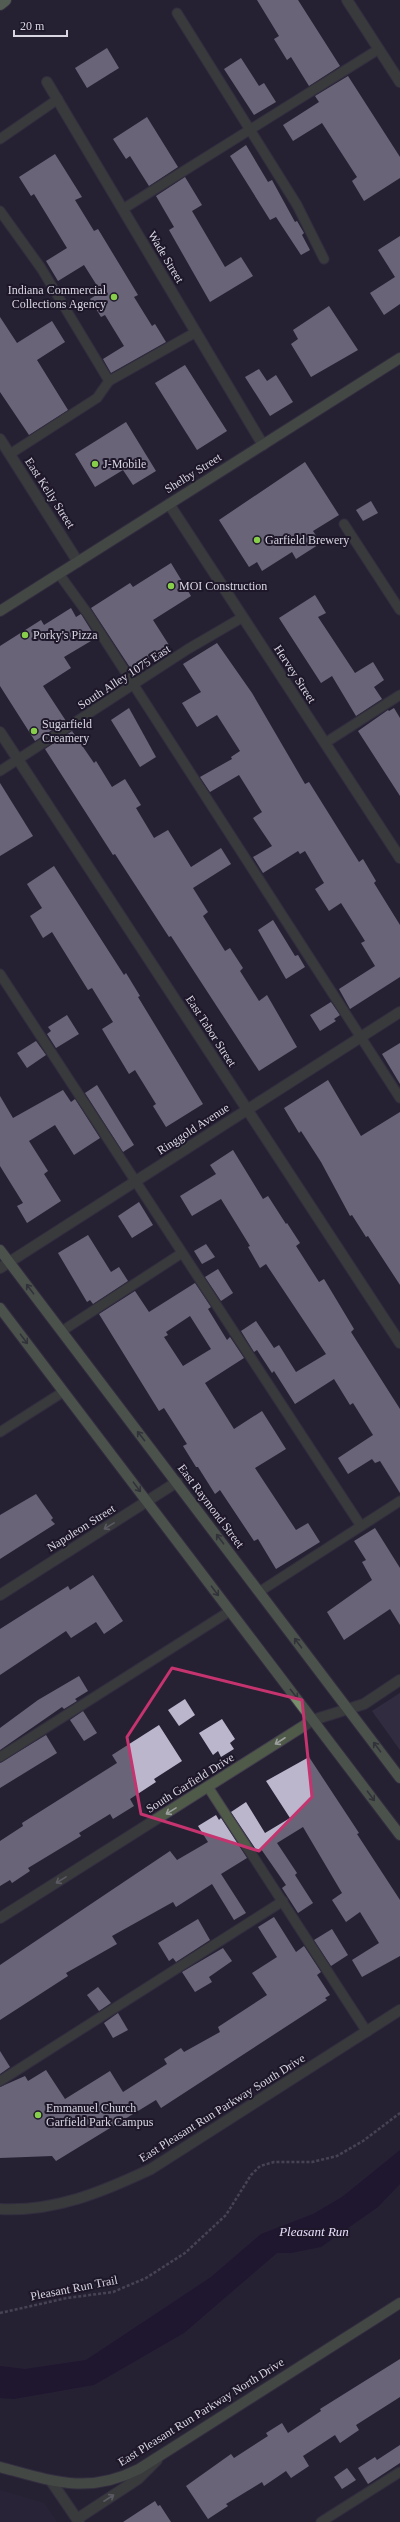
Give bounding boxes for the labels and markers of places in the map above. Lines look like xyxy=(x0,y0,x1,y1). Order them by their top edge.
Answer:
place label: Indiana Commercial Collections Agency xyxy=(8,283,107,311)
marker: Indiana Commercial Collections Agency xyxy=(109,292,119,302)
place label: J-Mobile xyxy=(103,457,146,471)
marker: J-Mobile xyxy=(90,459,100,469)
place label: Garfield Brewery xyxy=(265,533,349,547)
marker: Garfield Brewery xyxy=(252,535,262,545)
place label: MOI Construction xyxy=(179,579,267,593)
marker: MOI Construction xyxy=(166,581,176,591)
place label: Porky's Pizza xyxy=(33,628,98,642)
marker: Porky's Pizza xyxy=(20,630,30,640)
place label: Sugarfield Creamery xyxy=(42,717,92,745)
marker: Sugarfield Creamery xyxy=(29,726,39,736)
place label: Emmanuel Church Garfield Park Campus xyxy=(46,2101,154,2129)
marker: Emmanuel Church Garfield Park Campus xyxy=(33,2110,43,2120)

